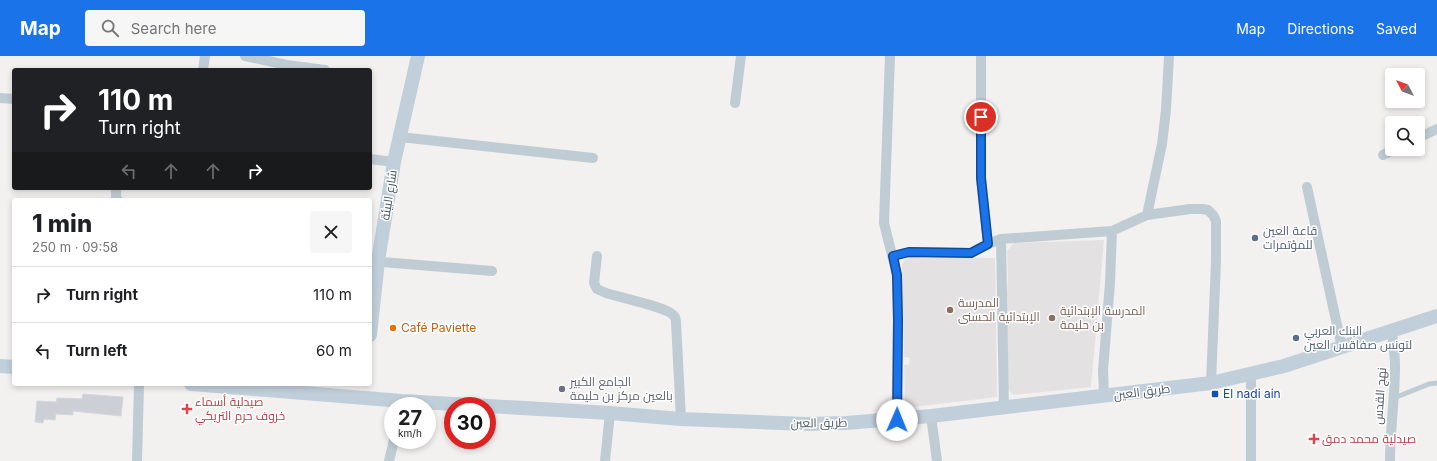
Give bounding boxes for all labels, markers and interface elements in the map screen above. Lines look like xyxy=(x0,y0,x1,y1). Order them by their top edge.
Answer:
search box xyxy=(85,10,365,46)
text: Map xyxy=(20,17,61,40)
icon: search xyxy=(99,17,121,39)
text: Search here xyxy=(131,19,216,38)
text: Map xyxy=(1236,20,1265,37)
text: Directions xyxy=(1287,20,1354,37)
text: Saved xyxy=(1376,20,1417,37)
north arrow xyxy=(1385,68,1425,108)
map controls xyxy=(1385,68,1425,156)
text: 110 m xyxy=(98,83,173,117)
icon: right xyxy=(32,84,84,136)
pin xyxy=(964,100,998,134)
icon: arrive xyxy=(970,106,992,128)
button: search xyxy=(1385,116,1425,156)
text: Turn right xyxy=(98,117,181,138)
icon: left xyxy=(118,160,140,182)
icon: ahead xyxy=(160,160,182,182)
icon: ahead xyxy=(202,160,224,182)
icon: right xyxy=(244,160,266,182)
street label: شارع البيئة xyxy=(377,169,401,221)
text: 1 min xyxy=(32,209,92,238)
button: close xyxy=(310,211,352,253)
place label: قاعة العين للمؤتمرات xyxy=(1263,223,1317,252)
marker: قاعة العين للمؤتمرات xyxy=(1250,233,1260,243)
text: 250 m · 09:58 xyxy=(32,239,118,255)
icon: right xyxy=(32,284,54,306)
text: Turn right xyxy=(66,285,138,304)
text: 110 m xyxy=(313,285,352,304)
place label: المدرسة الإبتدائية الحسنى xyxy=(958,295,1040,324)
place label: المدرسة الإبتدائية بن حليمة xyxy=(1060,303,1145,332)
marker: المدرسة الإبتدائية الحسنى xyxy=(945,305,955,315)
marker: المدرسة الإبتدائية بن حليمة xyxy=(1047,313,1057,323)
place label: Café Paviette xyxy=(401,320,476,335)
marker: Café Paviette xyxy=(388,323,398,333)
place label: البنك العربي لتونس صفاقس العين xyxy=(1304,323,1412,352)
marker: البنك العربي لتونس صفاقس العين xyxy=(1291,333,1301,343)
icon: left xyxy=(32,340,54,362)
text: Turn left xyxy=(66,341,127,360)
text: 60 m xyxy=(316,341,352,360)
street label: نهج القدس xyxy=(1370,367,1390,425)
place label: الجامع الكبير بالعين مركز بن حليمة xyxy=(569,374,673,403)
street label: طريق العين xyxy=(1113,381,1171,402)
marker: الجامع الكبير بالعين مركز بن حليمة xyxy=(557,384,567,394)
place label: El nadi ain xyxy=(1223,386,1281,401)
marker: El nadi ain xyxy=(1210,389,1220,399)
place label: صيدلية أسماء خروف حرم التريكي xyxy=(195,394,285,426)
speed limit sign: 30 xyxy=(444,397,496,449)
position arrow xyxy=(876,399,918,441)
marker: صيدلية أسماء خروف حرم التريكي xyxy=(182,404,192,414)
text: 27 xyxy=(398,406,422,430)
street label: طريق العين xyxy=(790,415,848,430)
text: km/h xyxy=(398,427,422,439)
place label: صيدلية محمد دمق xyxy=(1322,431,1416,446)
marker: صيدلية محمد دمق xyxy=(1309,434,1319,444)

